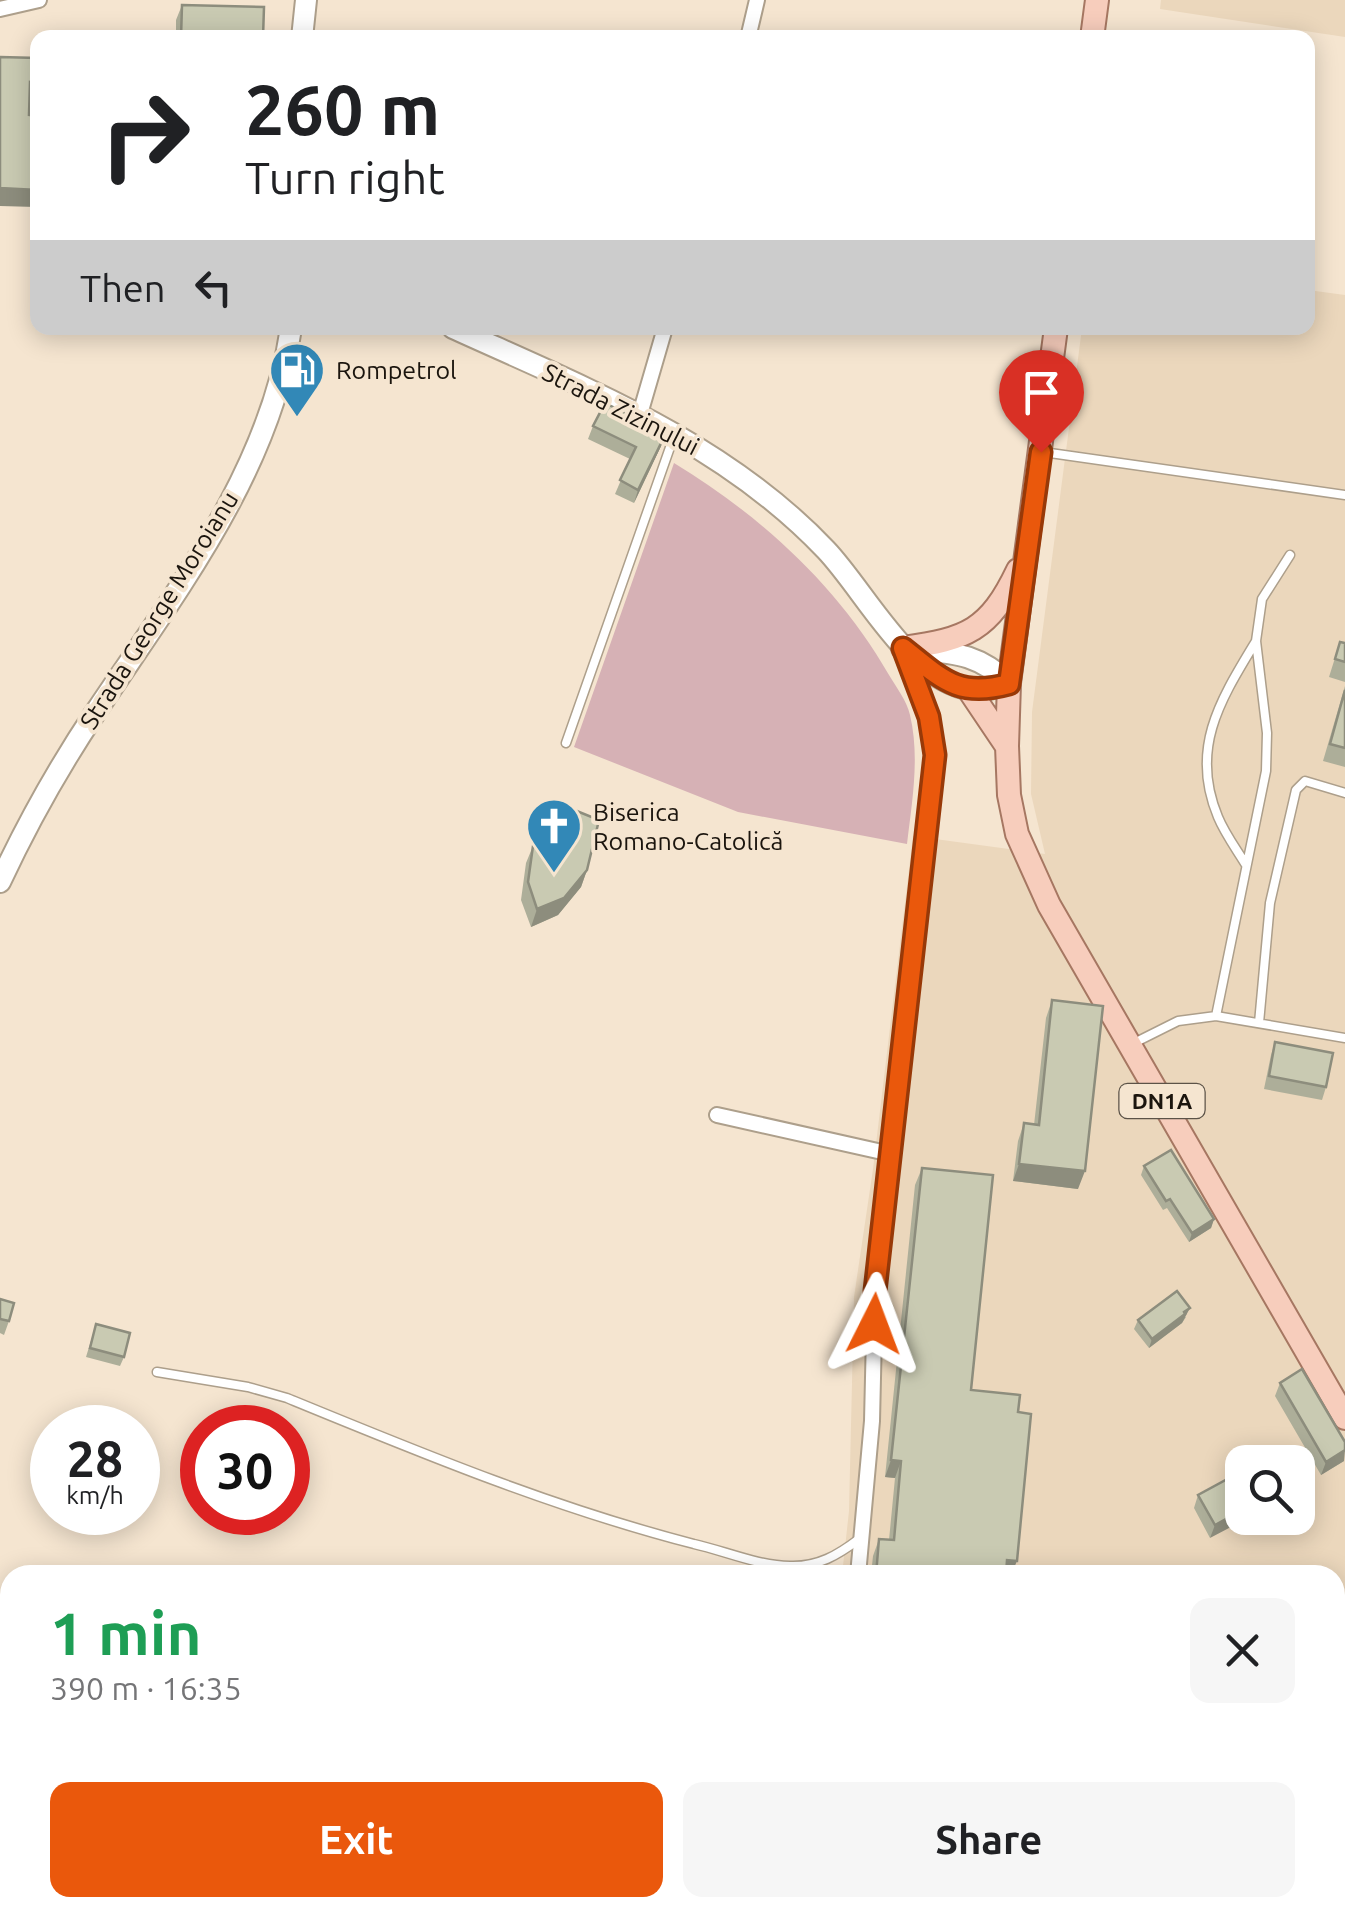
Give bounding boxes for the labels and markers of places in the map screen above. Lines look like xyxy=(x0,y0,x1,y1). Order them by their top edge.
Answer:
fuel station icon: Rompetrol xyxy=(267,340,327,419)
pin xyxy=(999,350,1084,453)
place label: Rompetrol xyxy=(336,356,457,384)
church icon: Biserica Romano-Catolică xyxy=(524,796,584,875)
place label: Biserica Romano-Catolică xyxy=(593,798,783,855)

